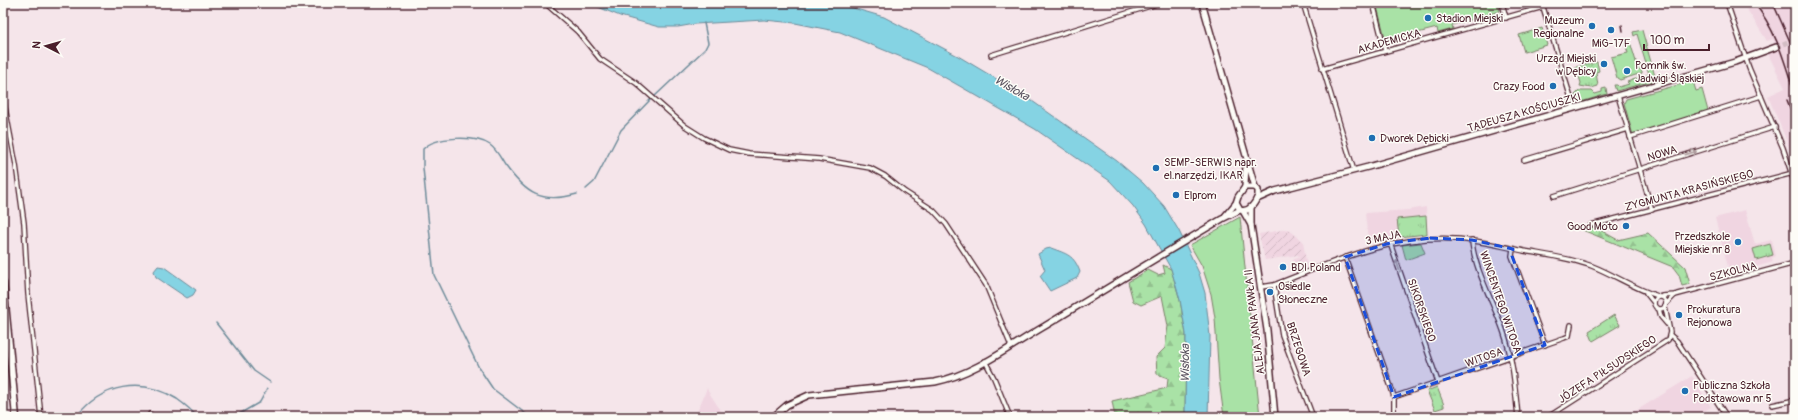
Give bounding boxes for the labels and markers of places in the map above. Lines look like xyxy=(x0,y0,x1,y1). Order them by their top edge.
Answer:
place label: Stadion Miejski xyxy=(1436,12,1503,25)
marker: Stadion Miejski xyxy=(1423,13,1433,23)
place label: Muzeum Regionalne xyxy=(1533,14,1585,40)
marker: Muzeum Regionalne xyxy=(1587,21,1597,31)
marker: MiG-17F xyxy=(1606,25,1616,35)
place label: MiG-17F xyxy=(1592,37,1631,50)
place label: Urząd Miejski w Dębicy xyxy=(1536,52,1596,78)
marker: Urząd Miejski w Dębicy xyxy=(1599,59,1609,69)
place label: Pomnik św. Jadwigi Śląskiej xyxy=(1635,59,1704,85)
marker: Pomnik św. Jadwigi Śląskiej xyxy=(1622,66,1632,76)
place label: Crazy Food xyxy=(1493,80,1545,93)
marker: Crazy Food xyxy=(1548,81,1558,91)
place label: Dworek Dębicki xyxy=(1380,132,1449,145)
marker: Dworek Dębicki xyxy=(1367,133,1377,143)
place label: SEMP-SERWIS napr. el.narzędzi, IKAR xyxy=(1164,156,1257,182)
marker: SEMP-SERWIS napr. el.narzędzi, IKAR xyxy=(1151,163,1161,173)
place label: Elprom xyxy=(1184,189,1217,202)
marker: Elprom xyxy=(1171,190,1181,200)
place label: Good Moto xyxy=(1567,220,1618,233)
marker: Good Moto xyxy=(1621,221,1631,231)
place label: Przedszkole Miejskie nr 8 xyxy=(1674,230,1731,256)
marker: Przedszkole Miejskie nr 8 xyxy=(1733,237,1743,247)
place label: BDI Poland xyxy=(1291,261,1341,274)
marker: BDI Poland xyxy=(1278,262,1288,272)
place label: Osiedle Słoneczne xyxy=(1278,280,1328,306)
marker: Osiedle Słoneczne xyxy=(1265,287,1275,297)
place label: Prokuratura Rejonowa xyxy=(1687,303,1740,329)
marker: Prokuratura Rejonowa xyxy=(1674,310,1684,320)
place label: Publiczna Szkoła Podstawowa nr 5 xyxy=(1693,379,1772,405)
marker: Publiczna Szkoła Podstawowa nr 5 xyxy=(1680,386,1690,396)

